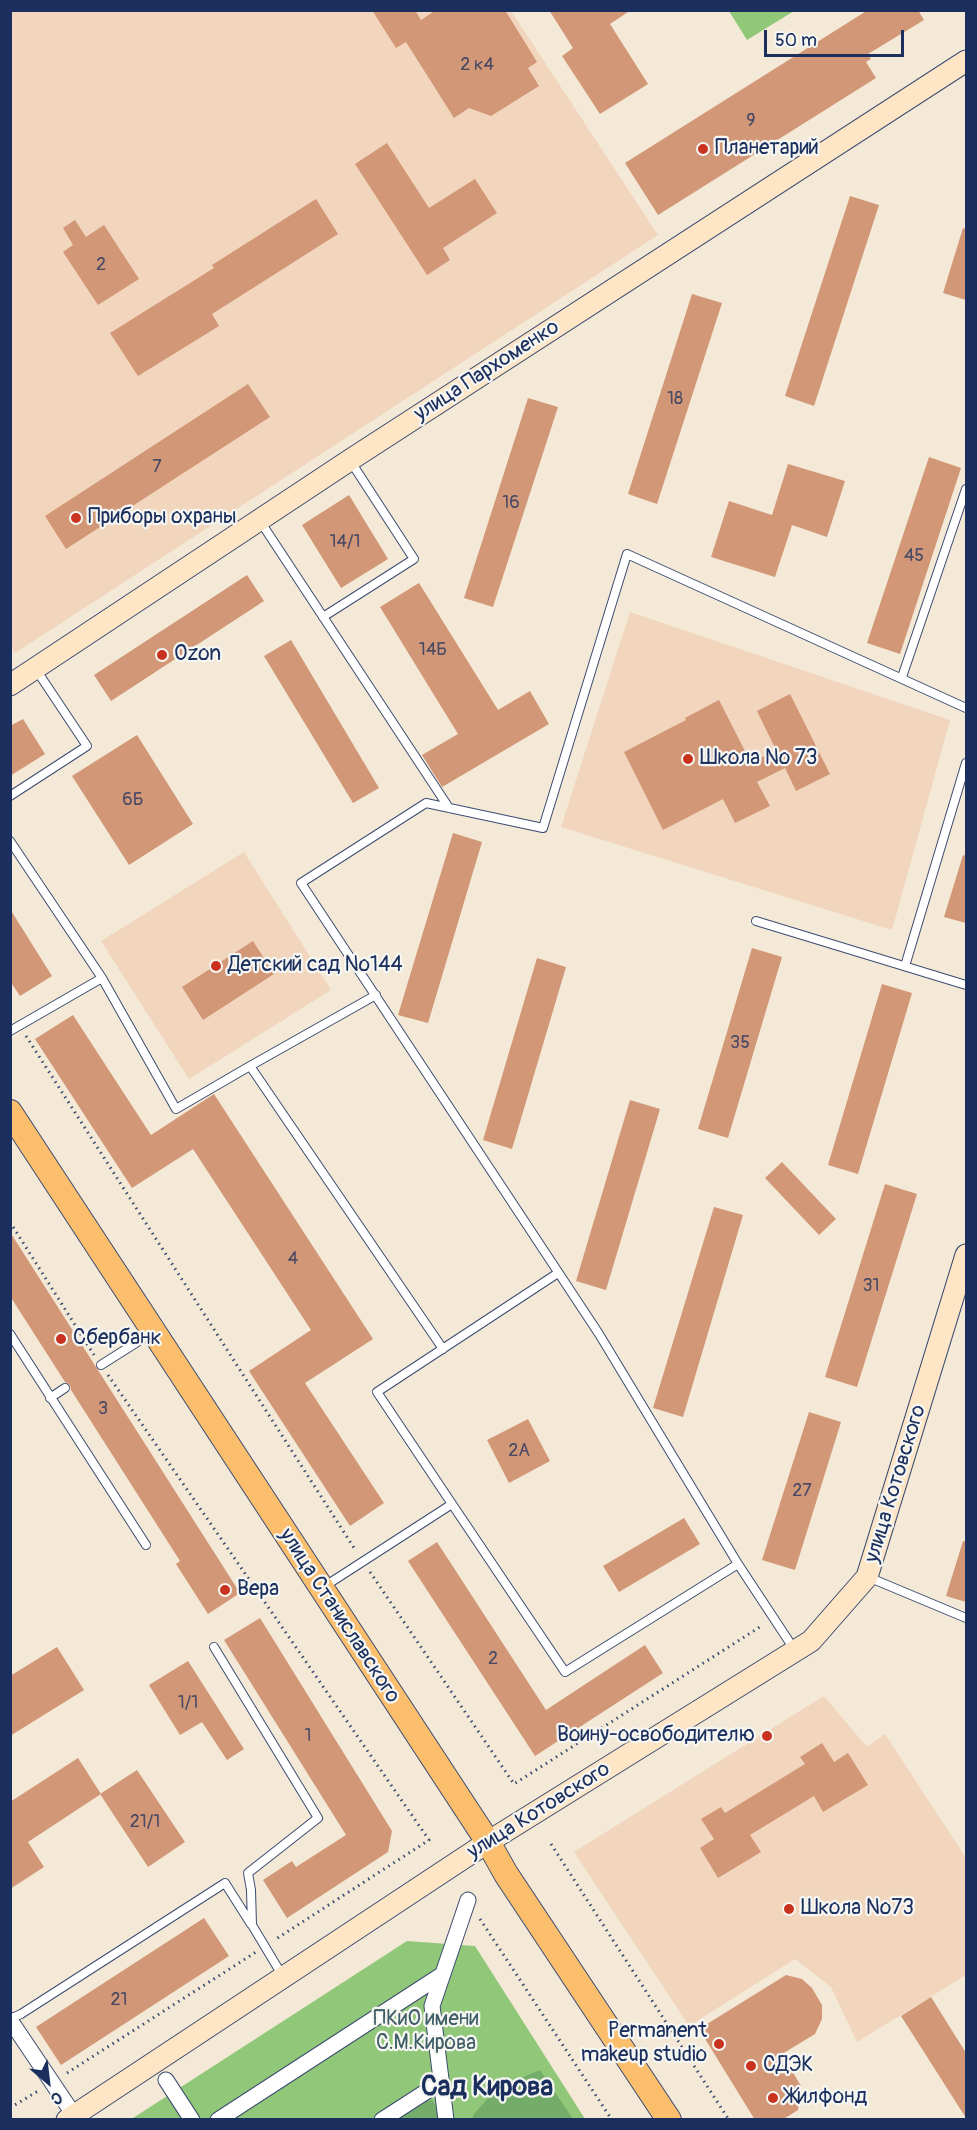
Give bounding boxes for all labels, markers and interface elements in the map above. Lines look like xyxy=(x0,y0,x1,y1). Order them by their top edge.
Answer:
scale bar xyxy=(767,18,906,56)
text: 50 m xyxy=(775,29,817,52)
house number: 2 к4 xyxy=(460,54,494,76)
house number: 9 xyxy=(746,110,756,132)
place label: Планетарий xyxy=(715,136,819,162)
marker: Планетарий xyxy=(696,142,710,156)
house number: 2 xyxy=(96,254,106,276)
street label: улица Пархоменко xyxy=(410,315,564,427)
house number: 18 xyxy=(667,388,683,410)
house number: 7 xyxy=(152,456,162,478)
house number: 16 xyxy=(502,492,520,514)
place label: Приборы охраны xyxy=(88,505,237,531)
marker: Приборы охраны xyxy=(69,511,83,525)
house number: 14/1 xyxy=(330,531,360,553)
house number: 45 xyxy=(904,545,924,567)
house number: 14Б xyxy=(419,639,447,661)
place label: Ozon xyxy=(174,642,221,668)
marker: Ozon xyxy=(155,648,169,662)
place label: Школа № 73 xyxy=(700,746,818,772)
marker: Школа № 73 xyxy=(681,752,695,766)
house number: 6Б xyxy=(122,789,144,811)
place label: Детский сад №144 xyxy=(228,953,403,979)
marker: Детский сад №144 xyxy=(209,959,223,973)
house number: 35 xyxy=(730,1032,750,1054)
house number: 4 xyxy=(288,1248,298,1270)
house number: 31 xyxy=(862,1275,880,1297)
place label: Сбербанк xyxy=(73,1326,161,1352)
marker: Сбербанк xyxy=(54,1332,68,1346)
house number: 3 xyxy=(98,1398,108,1420)
street label: улица Котовского xyxy=(860,1402,932,1566)
house number: 2А xyxy=(508,1440,530,1462)
house number: 27 xyxy=(792,1480,812,1502)
street label: улица Станиславского xyxy=(273,1524,405,1708)
place label: Вера xyxy=(237,1577,279,1603)
marker: Вера xyxy=(218,1583,232,1597)
house number: 2 xyxy=(488,1648,498,1670)
house number: 1/1 xyxy=(178,1692,198,1714)
place label: Воину-освободителю xyxy=(557,1723,755,1749)
house number: 1 xyxy=(304,1725,312,1747)
marker: Воину-освободителю xyxy=(760,1729,774,1743)
street label: улица Котовского xyxy=(463,1757,615,1865)
house number: 21/1 xyxy=(130,1811,160,1833)
place label: Школа №73 xyxy=(801,1896,914,1922)
marker: Школа №73 xyxy=(782,1902,796,1916)
house number: 21 xyxy=(110,1989,128,2011)
park label: ПКиО имени С.М.Кирова xyxy=(373,2007,479,2057)
place label: Permanent makeup studio xyxy=(581,2019,707,2069)
marker: Permanent makeup studio xyxy=(712,2037,726,2051)
north arrow xyxy=(18,2052,78,2112)
place label: СДЭК xyxy=(763,2053,813,2079)
marker: СДЭК xyxy=(744,2059,758,2073)
district label: Сад Кирова xyxy=(421,2072,553,2104)
place label: Жилфонд xyxy=(785,2085,867,2111)
text: С xyxy=(47,2087,66,2109)
marker: Жилфонд xyxy=(766,2091,780,2105)

